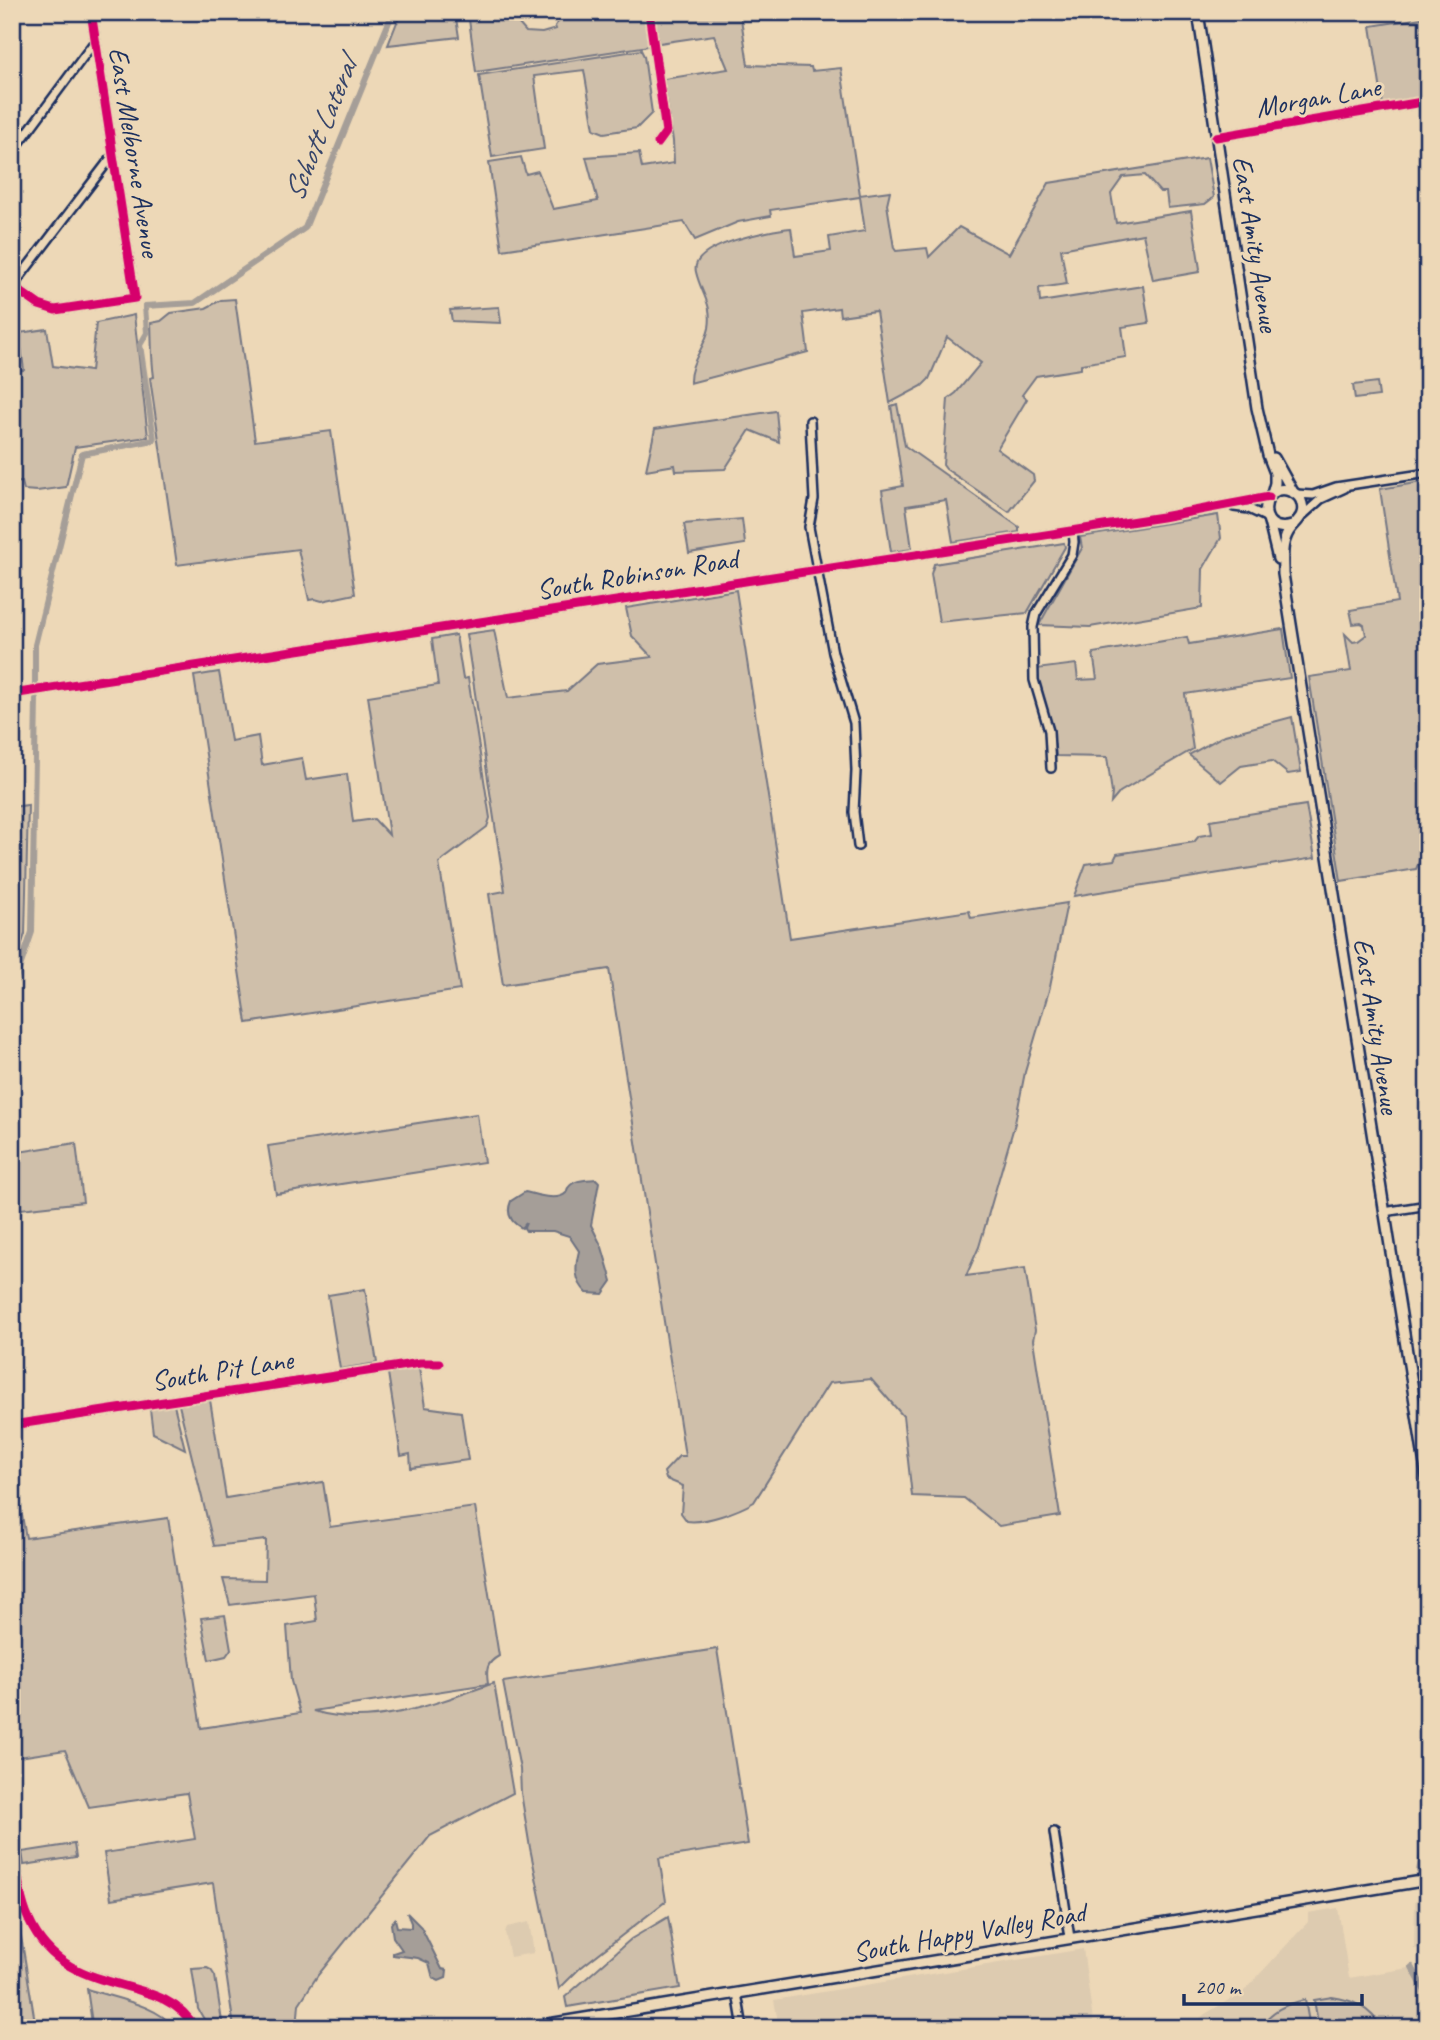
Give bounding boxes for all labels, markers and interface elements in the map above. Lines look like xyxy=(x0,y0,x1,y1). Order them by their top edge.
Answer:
water label: Schott Lateral xyxy=(274,44,369,206)
street label: East Melborne Avenue xyxy=(101,45,169,261)
street label: Morgan Lane xyxy=(1253,69,1385,125)
street label: East Amity Avenue xyxy=(1225,154,1287,336)
street label: South Robinson Road xyxy=(534,540,744,607)
street label: East Amity Avenue xyxy=(1346,936,1408,1118)
street label: South Pit Lane xyxy=(149,1341,297,1398)
street label: South Happy Valley Road xyxy=(850,1894,1092,1970)
scale bar xyxy=(1184,1963,1363,2007)
text: 200 m xyxy=(1195,1974,1242,2000)

